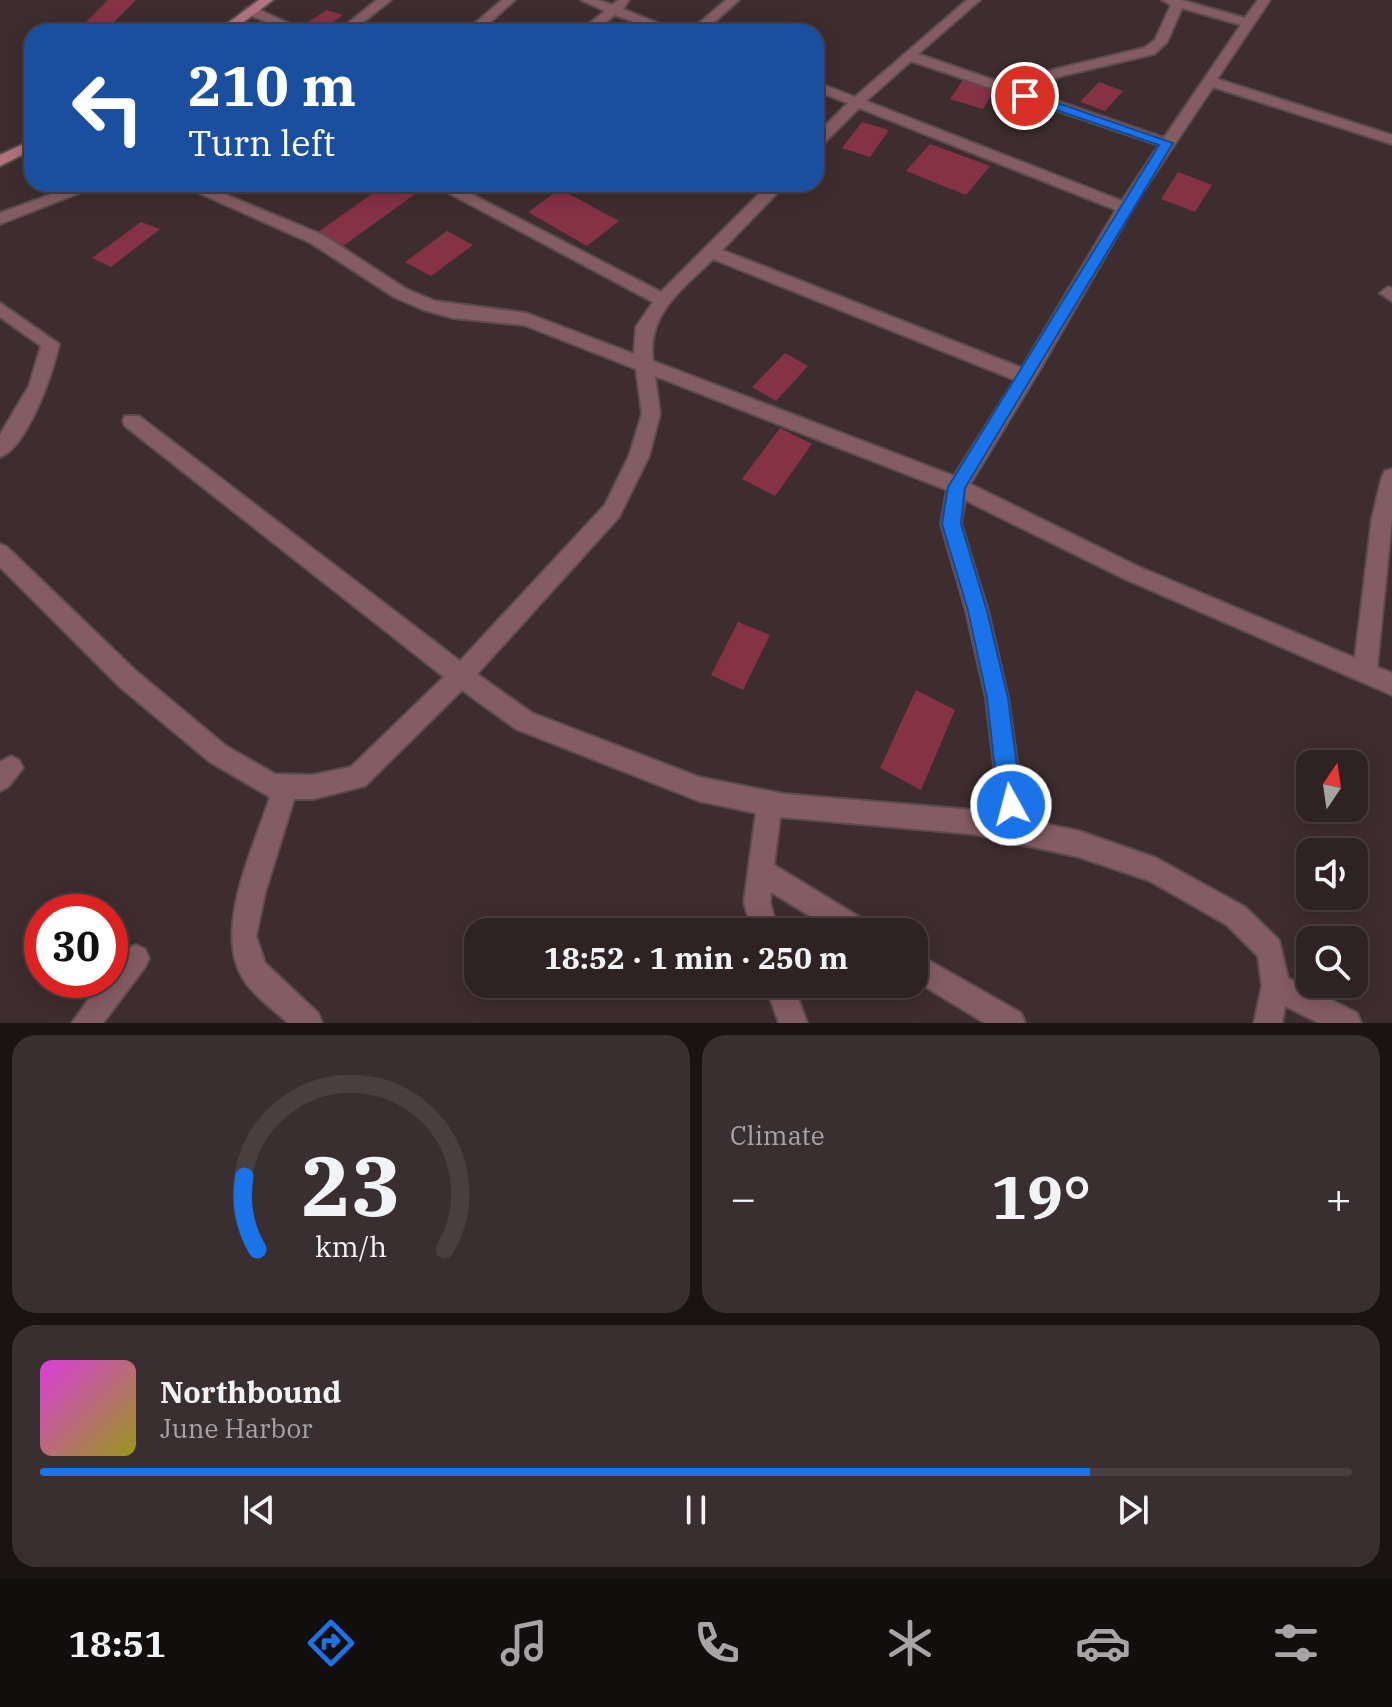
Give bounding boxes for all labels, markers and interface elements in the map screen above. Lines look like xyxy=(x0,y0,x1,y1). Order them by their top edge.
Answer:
text: 210 m xyxy=(188,49,356,121)
icon: left xyxy=(56,56,160,160)
pin xyxy=(991,62,1059,130)
icon: arrive xyxy=(1003,74,1047,118)
text: Turn left xyxy=(188,119,335,166)
north arrow xyxy=(1296,750,1368,822)
map controls xyxy=(1296,750,1368,998)
position arrow xyxy=(969,763,1053,847)
button: sound xyxy=(1296,838,1368,910)
speed limit sign: 30 xyxy=(24,894,128,998)
button: search xyxy=(1296,926,1368,998)
text: 18:52 · 1 min · 250 m xyxy=(544,938,848,977)
text: Climate xyxy=(730,1118,825,1152)
text: 23 xyxy=(301,1131,401,1239)
text: 19° xyxy=(991,1157,1091,1236)
text: − xyxy=(730,1169,756,1226)
text: + xyxy=(1326,1169,1352,1226)
text: km/h xyxy=(315,1228,387,1265)
text: Northbound xyxy=(160,1372,341,1411)
text: June Harbor xyxy=(160,1411,313,1445)
icon: previous xyxy=(237,1488,281,1532)
icon: pause xyxy=(674,1488,718,1532)
icon: next xyxy=(1111,1488,1155,1532)
icon: directions xyxy=(303,1615,359,1671)
icon: music xyxy=(496,1615,552,1671)
icon: phone xyxy=(689,1615,745,1671)
icon: climate xyxy=(882,1615,938,1671)
icon: car xyxy=(1075,1615,1131,1671)
icon: filters xyxy=(1268,1615,1324,1671)
text: 18:51 xyxy=(68,1620,166,1667)

